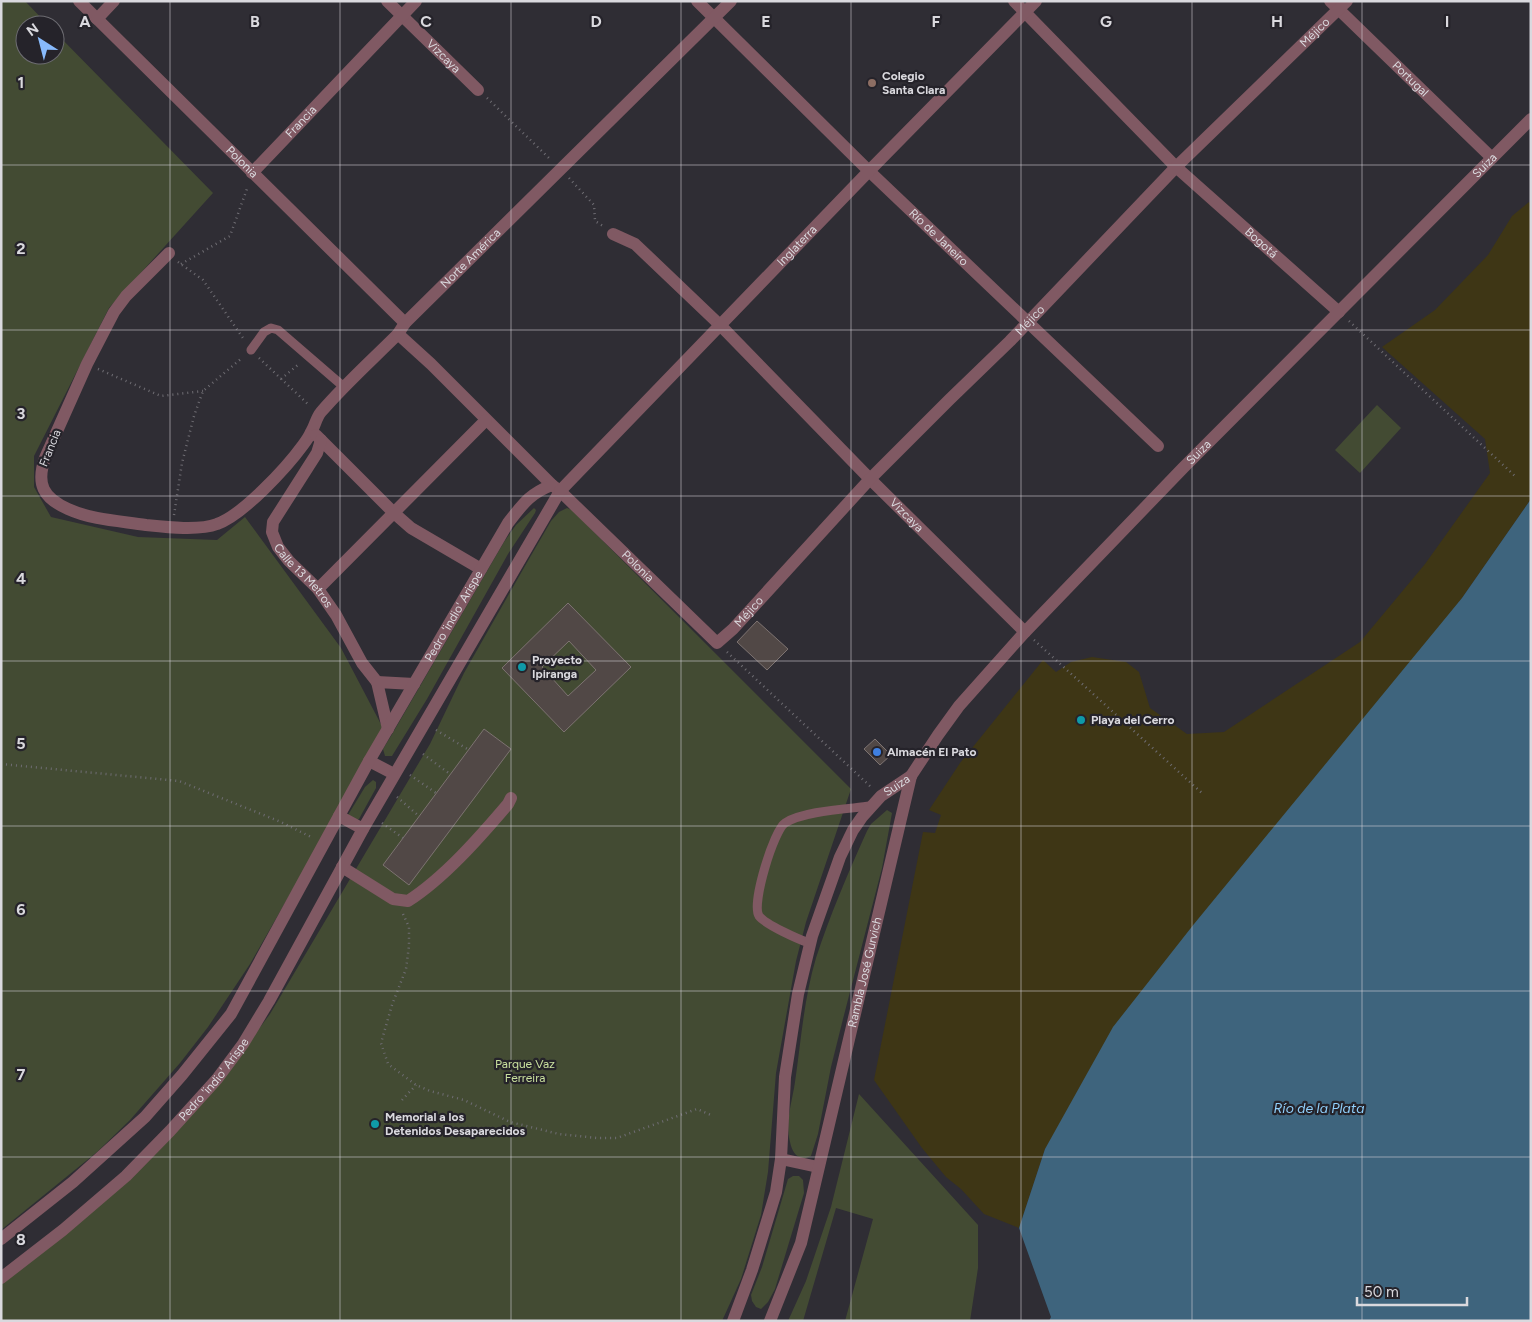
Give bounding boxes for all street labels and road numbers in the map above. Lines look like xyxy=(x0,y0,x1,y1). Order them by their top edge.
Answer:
street label: Méjico xyxy=(1297,15,1333,50)
street label: Vizcaya xyxy=(424,37,463,76)
street label: Portugal xyxy=(1389,58,1431,100)
street label: Francia xyxy=(283,103,319,140)
street label: Polonia xyxy=(223,143,261,181)
street label: Suiza xyxy=(1469,150,1500,181)
street label: Río de Janeiro xyxy=(906,206,971,269)
street label: Inglaterra xyxy=(774,222,820,269)
street label: Bogotá xyxy=(1242,225,1280,261)
street label: Norte América xyxy=(438,226,503,291)
street label: Méjico xyxy=(1012,302,1047,338)
street label: Francia xyxy=(36,427,64,469)
street label: Suiza xyxy=(1184,437,1214,467)
street label: Vizcaya xyxy=(887,495,926,535)
street label: Calle 13 Metros xyxy=(271,541,336,611)
street label: Polonia xyxy=(619,548,657,585)
street label: Pedro 'indio' Arispe xyxy=(422,568,486,664)
street label: Méjico xyxy=(731,594,766,630)
street label: Suiza xyxy=(881,772,913,799)
street label: Rambla José Gurvich xyxy=(845,915,885,1029)
street label: Pedro 'indio' Arispe xyxy=(176,1035,252,1124)

